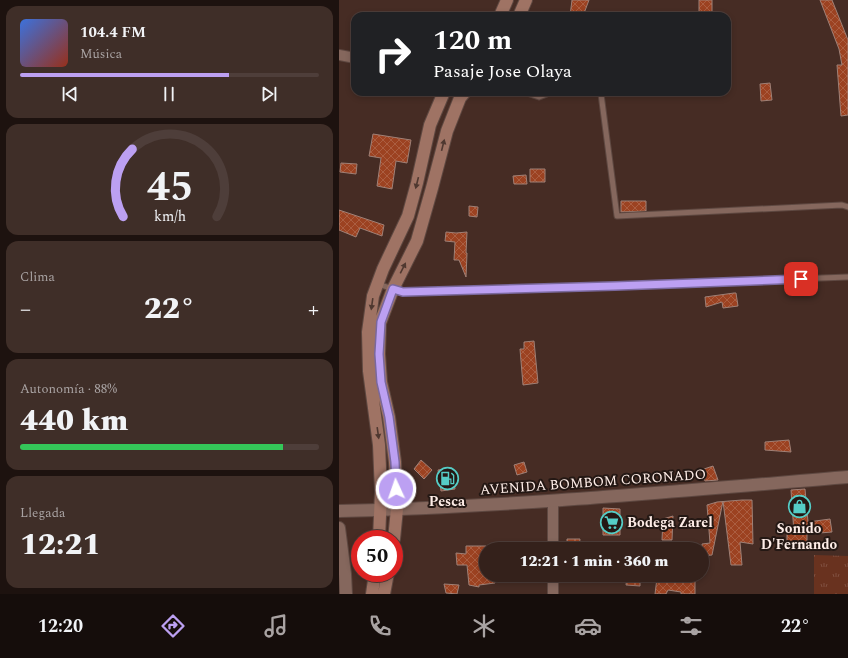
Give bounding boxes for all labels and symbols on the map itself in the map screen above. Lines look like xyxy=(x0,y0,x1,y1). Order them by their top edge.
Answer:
one-way arrow xyxy=(440,139,446,151)
one-way arrow xyxy=(413,176,419,189)
pin xyxy=(784,262,818,296)
one-way arrow xyxy=(400,263,406,274)
one-way arrow xyxy=(369,298,375,310)
one-way arrow xyxy=(375,427,381,439)
street label: AVENIDA BOMBOM CORONADO xyxy=(479,464,707,500)
fuel station icon: Pesca xyxy=(434,466,460,492)
position arrow xyxy=(375,468,417,510)
place label: Pesca xyxy=(429,491,466,512)
shop icon: Sonido D'Fernando xyxy=(786,493,812,519)
supermarket icon: Bodega Zarel xyxy=(599,509,625,535)
place label: Bodega Zarel xyxy=(627,512,713,533)
place label: Sonido D'Fernando xyxy=(761,518,838,555)
speed limit sign: 50 xyxy=(351,530,403,582)

